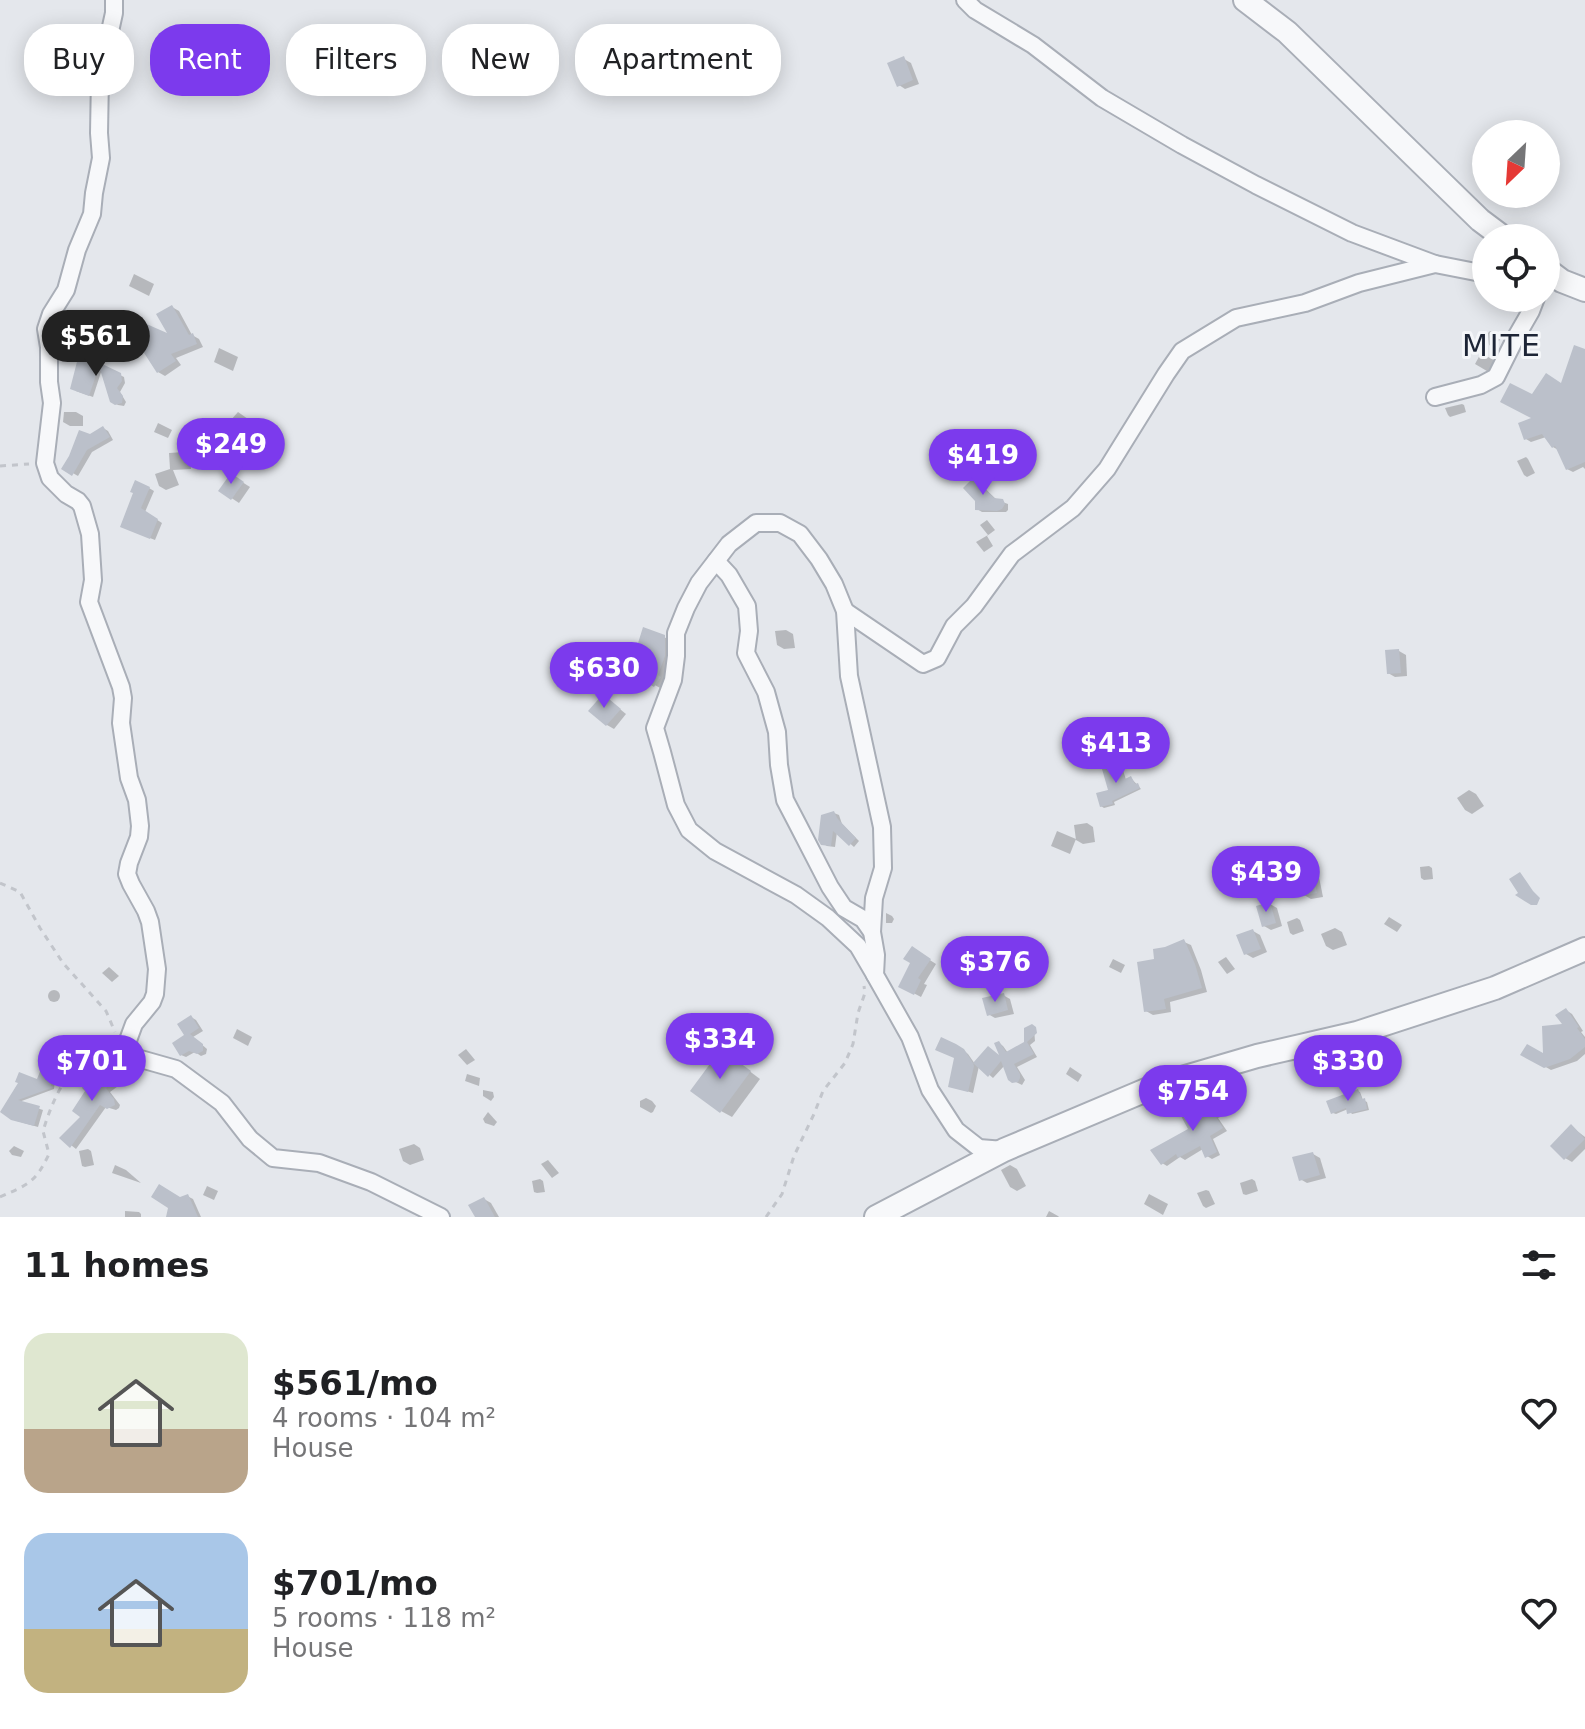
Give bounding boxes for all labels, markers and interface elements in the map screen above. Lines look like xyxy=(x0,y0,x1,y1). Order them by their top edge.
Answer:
chip: Buy xyxy=(24,24,134,96)
chip: Rent xyxy=(150,24,270,96)
chip: Filters xyxy=(286,24,426,96)
chip: New xyxy=(442,24,559,96)
chip: Apartment xyxy=(575,24,781,96)
north arrow xyxy=(1472,120,1560,208)
map controls xyxy=(1472,120,1560,312)
button: locate xyxy=(1472,224,1560,312)
pin: $561 xyxy=(49,310,143,378)
text: $561 xyxy=(60,321,132,351)
district label: MITE xyxy=(1462,328,1542,363)
pin: $249 xyxy=(184,418,278,486)
text: $249 xyxy=(195,429,267,459)
pin: $419 xyxy=(936,429,1030,497)
text: $419 xyxy=(947,440,1019,470)
pin: $630 xyxy=(557,642,651,710)
text: $630 xyxy=(568,653,640,683)
pin: $413 xyxy=(1069,717,1163,785)
text: $413 xyxy=(1080,728,1152,758)
pin: $439 xyxy=(1219,846,1313,914)
text: $439 xyxy=(1230,857,1302,887)
pin: $376 xyxy=(948,936,1042,1004)
text: $376 xyxy=(959,947,1031,977)
pin: $334 xyxy=(673,1013,767,1081)
text: $334 xyxy=(684,1024,756,1054)
pin: $701 xyxy=(45,1035,139,1103)
pin: $330 xyxy=(1301,1035,1395,1103)
text: $701 xyxy=(56,1046,128,1076)
text: $330 xyxy=(1312,1046,1384,1076)
pin: $754 xyxy=(1146,1065,1240,1133)
text: $754 xyxy=(1157,1076,1229,1106)
icon: filters xyxy=(1517,1243,1561,1287)
text: 11 homes xyxy=(24,1245,209,1285)
text: $561/mo xyxy=(272,1363,438,1403)
icon: home xyxy=(88,1365,184,1461)
icon: heart xyxy=(1517,1391,1561,1435)
text: 4 rooms · 104 m² xyxy=(272,1403,496,1433)
text: House xyxy=(272,1433,353,1463)
text: $701/mo xyxy=(272,1563,438,1603)
icon: home xyxy=(88,1565,184,1661)
icon: heart xyxy=(1517,1591,1561,1635)
text: 5 rooms · 118 m² xyxy=(272,1603,496,1633)
text: House xyxy=(272,1633,353,1663)

